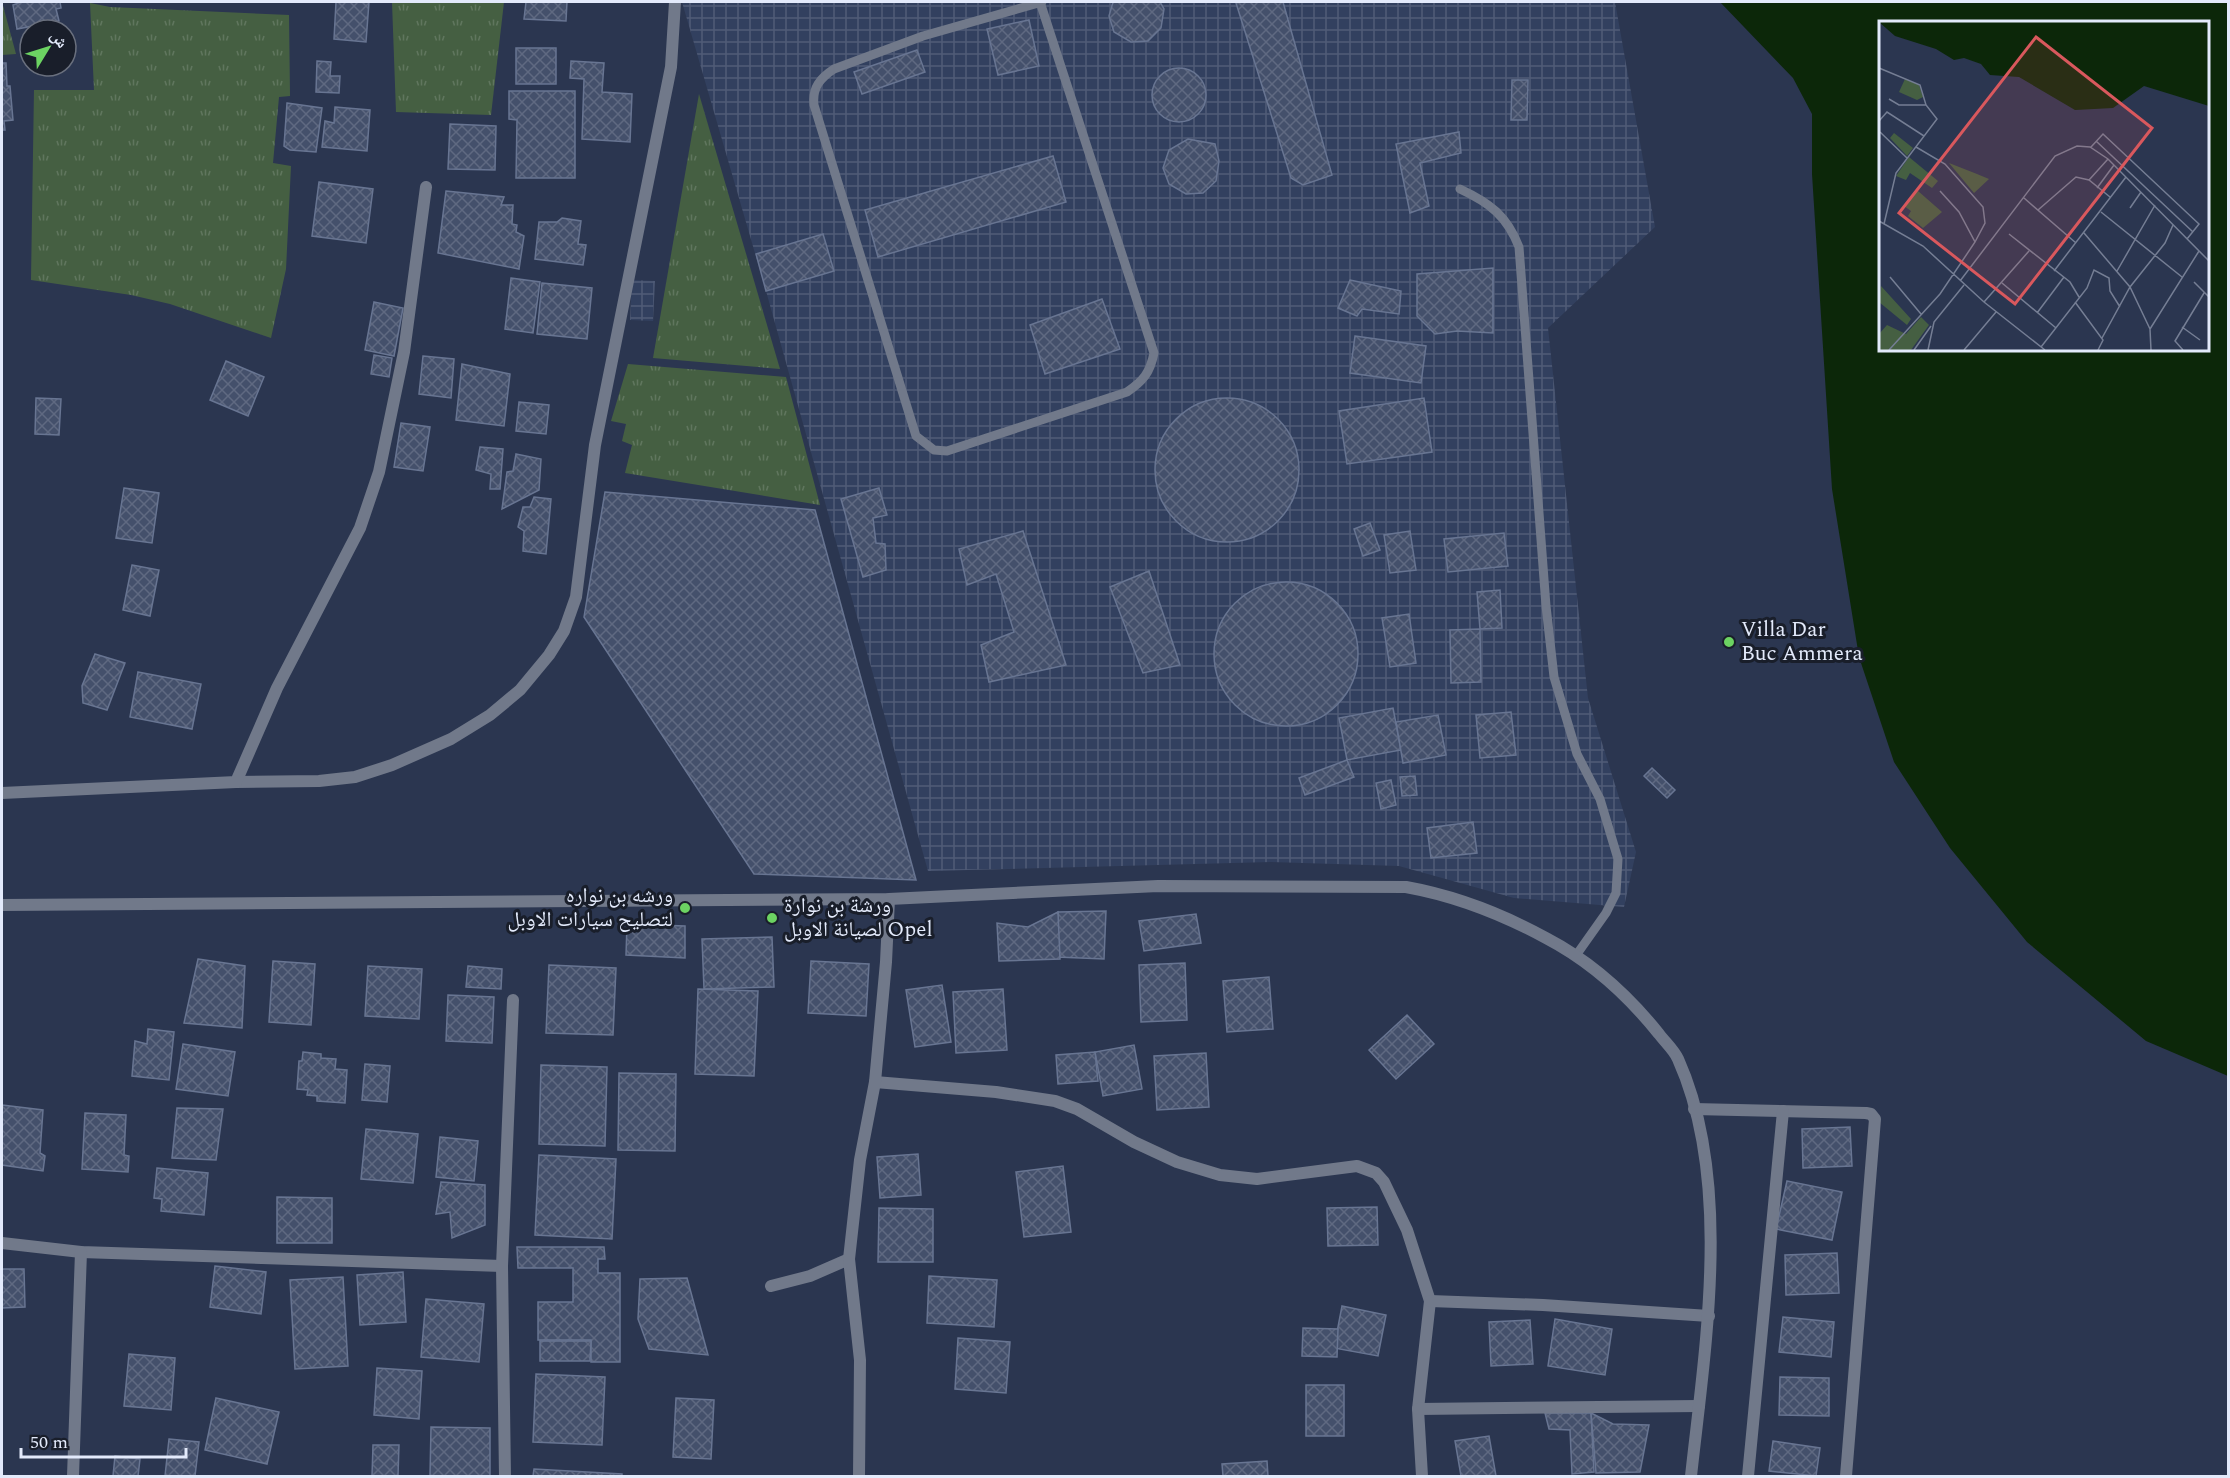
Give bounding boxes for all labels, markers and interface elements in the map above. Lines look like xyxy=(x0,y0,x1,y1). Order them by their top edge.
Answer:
north arrow xyxy=(18,18,78,78)
inset map xyxy=(1879,21,2209,351)
text: ش xyxy=(44,25,74,53)
place label: Villa Dar Buc Ammera xyxy=(1741,614,1863,670)
marker: Villa Dar Buc Ammera xyxy=(1722,635,1736,649)
place label: ورشه بن نواره لتصليح سيارات الاوبل xyxy=(508,880,673,936)
place label: ورشة بن نوارة لصيانة الاوبل Opel xyxy=(784,890,933,946)
marker: ورشه بن نواره لتصليح سيارات الاوبل xyxy=(678,901,692,915)
marker: ورشة بن نوارة لصيانة الاوبل Opel xyxy=(765,911,779,925)
scale bar xyxy=(21,1421,186,1459)
text: 50 m xyxy=(30,1429,68,1456)

